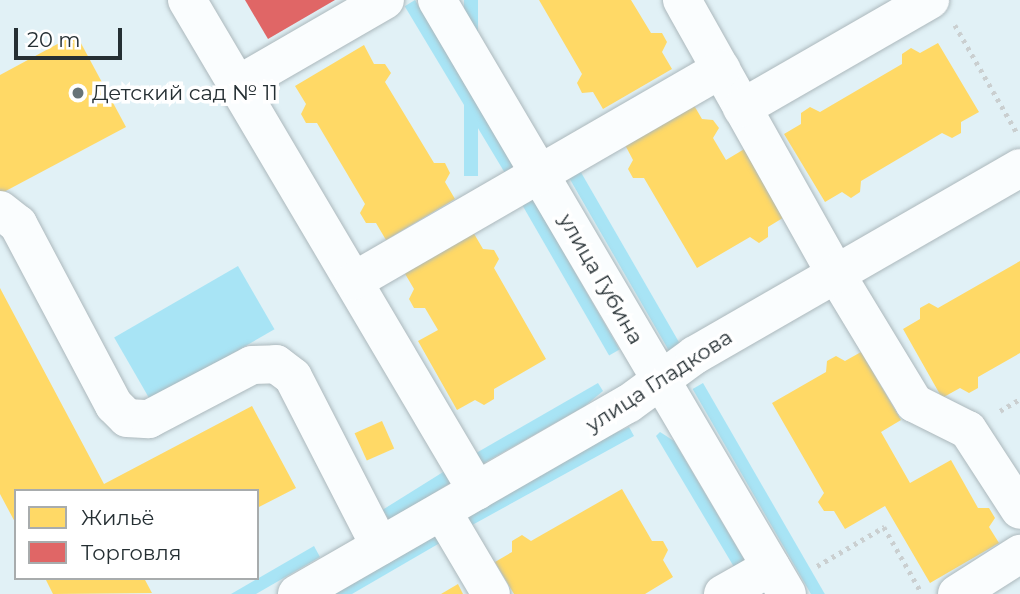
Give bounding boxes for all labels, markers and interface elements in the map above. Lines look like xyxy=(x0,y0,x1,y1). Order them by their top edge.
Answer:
scale bar xyxy=(18,14,126,58)
text: 20 m xyxy=(27,27,81,52)
place label: Детский сад № 11 xyxy=(92,80,278,106)
marker: Детский сад № 11 xyxy=(70,85,86,101)
street label: улица Губина xyxy=(553,209,649,349)
street label: улица Гладкова xyxy=(581,324,737,438)
legend xyxy=(14,489,259,580)
text: Жильё xyxy=(81,505,155,530)
text: Торговля xyxy=(81,540,182,565)

